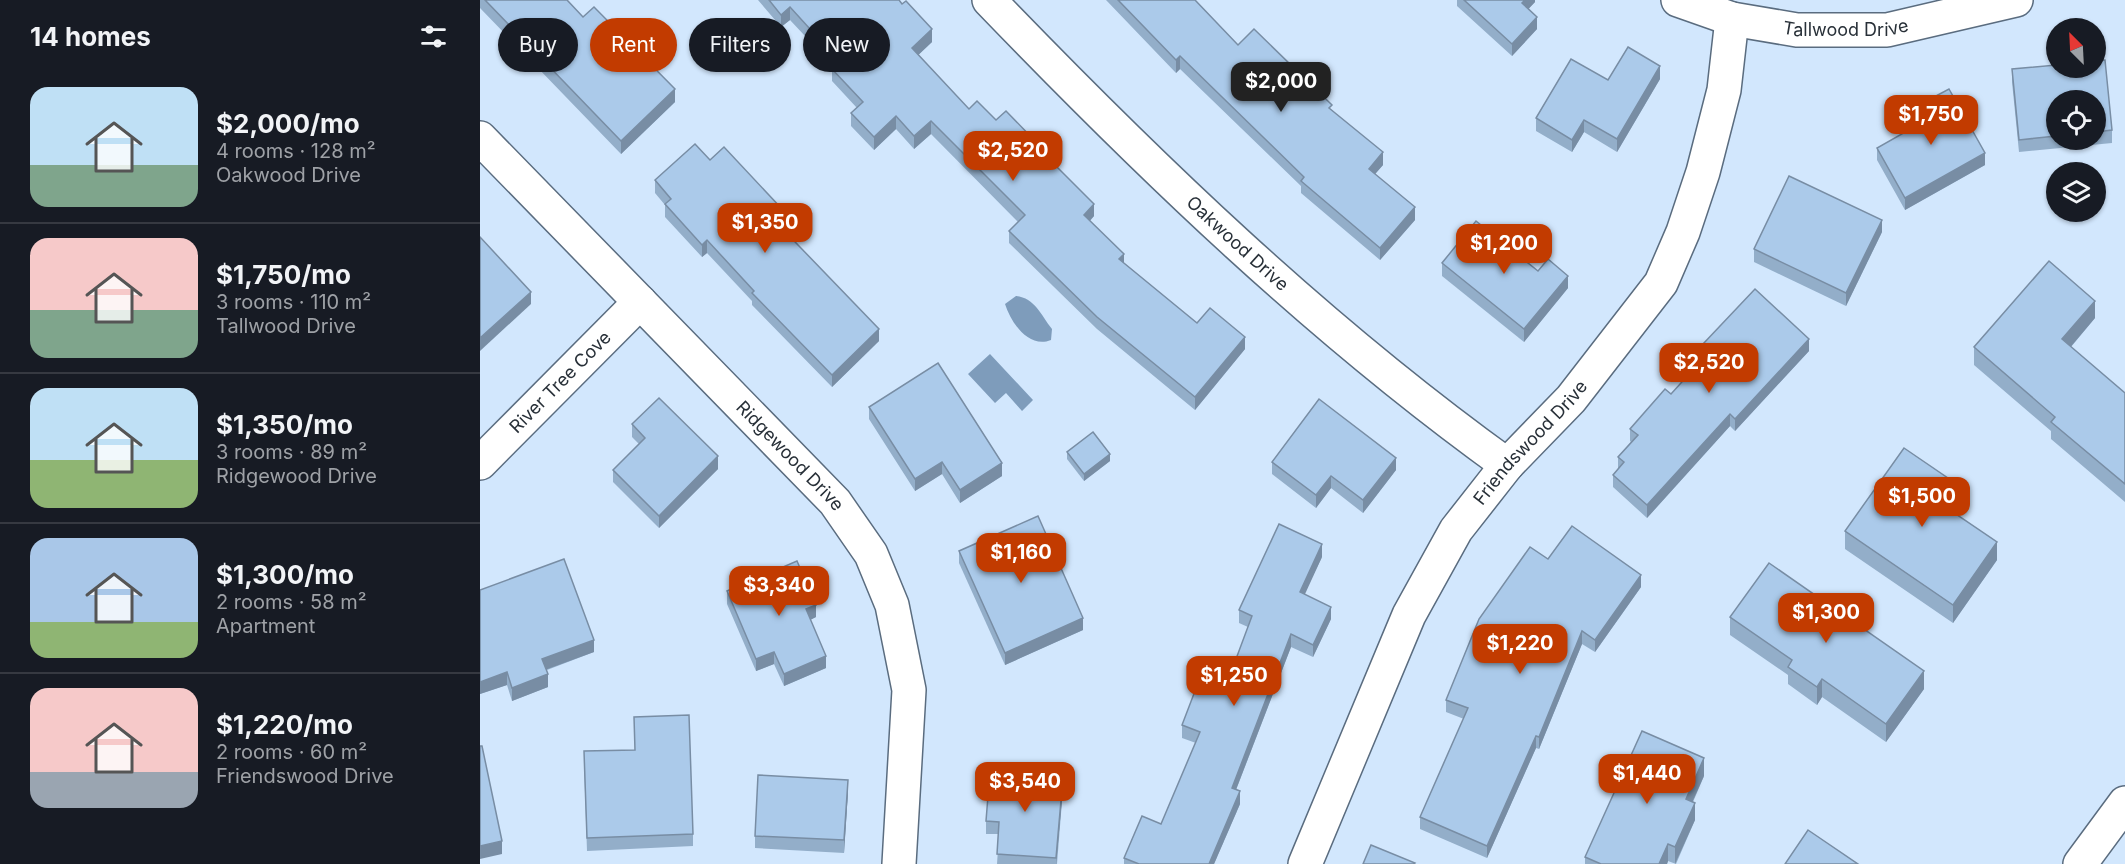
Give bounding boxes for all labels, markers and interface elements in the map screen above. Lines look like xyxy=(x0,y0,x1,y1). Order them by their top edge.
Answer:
street label: Tallwood Drive xyxy=(1781,14,1910,40)
chip: Buy xyxy=(498,18,578,72)
chip: Rent xyxy=(590,18,677,72)
chip: Filters xyxy=(689,18,791,72)
chip: New xyxy=(803,18,890,72)
north arrow xyxy=(2046,18,2106,78)
map controls xyxy=(2046,18,2106,222)
icon: filters xyxy=(417,20,450,53)
text: 14 homes xyxy=(30,21,151,52)
pin: $2,000 xyxy=(1232,62,1330,113)
text: $2,000 xyxy=(1245,69,1317,93)
button: locate xyxy=(2046,90,2106,150)
pin: $1,750 xyxy=(1882,95,1980,146)
text: $1,750 xyxy=(1898,102,1964,126)
text: $2,000/mo xyxy=(216,108,360,139)
icon: home xyxy=(78,111,150,183)
pin: $2,520 xyxy=(964,131,1062,182)
text: $2,520 xyxy=(977,138,1049,162)
text: 4 rooms · 128 m² xyxy=(216,139,376,163)
button: layers xyxy=(2046,162,2106,222)
text: Oakwood Drive xyxy=(216,163,361,187)
street label: Oakwood Drive xyxy=(1183,191,1293,295)
pin: $1,350 xyxy=(716,203,814,254)
text: $1,350 xyxy=(731,210,799,234)
pin: $1,200 xyxy=(1455,224,1553,275)
text: $1,200 xyxy=(1470,231,1538,255)
text: $1,750/mo xyxy=(216,259,351,290)
icon: home xyxy=(78,262,150,334)
text: 3 rooms · 110 m² xyxy=(216,290,371,314)
text: Tallwood Drive xyxy=(216,314,356,338)
street label: River Tree Cove xyxy=(505,326,615,437)
pin: $2,520 xyxy=(1660,343,1758,394)
text: $2,520 xyxy=(1673,350,1745,374)
street label: Friendswood Drive xyxy=(1469,376,1591,509)
street label: Ridgewood Drive xyxy=(732,396,849,514)
text: $1,350/mo xyxy=(216,409,353,440)
icon: home xyxy=(78,412,150,484)
text: 3 rooms · 89 m² xyxy=(216,440,367,464)
text: Ridgewood Drive xyxy=(216,464,377,488)
pin: $1,500 xyxy=(1873,477,1971,528)
text: $1,500 xyxy=(1888,484,1956,508)
pin: $1,160 xyxy=(972,533,1070,584)
text: $1,160 xyxy=(990,540,1052,564)
text: $1,300/mo xyxy=(216,559,354,590)
icon: home xyxy=(78,562,150,634)
pin: $3,340 xyxy=(730,566,828,617)
text: $3,340 xyxy=(743,573,815,597)
text: 2 rooms · 58 m² xyxy=(216,590,367,614)
pin: $1,300 xyxy=(1777,593,1875,644)
text: $1,300 xyxy=(1792,600,1860,624)
text: Apartment xyxy=(216,614,315,638)
pin: $1,220 xyxy=(1471,624,1569,675)
text: $1,220 xyxy=(1486,631,1554,655)
pin: $1,250 xyxy=(1185,656,1283,707)
text: $1,250 xyxy=(1200,663,1268,687)
text: $1,220/mo xyxy=(216,709,353,740)
icon: home xyxy=(78,712,150,784)
text: 2 rooms · 60 m² xyxy=(216,740,367,764)
pin: $1,440 xyxy=(1598,754,1696,805)
text: $1,440 xyxy=(1613,761,1681,785)
pin: $3,540 xyxy=(976,762,1074,813)
text: Friendswood Drive xyxy=(216,764,394,788)
text: $3,540 xyxy=(989,769,1061,793)

